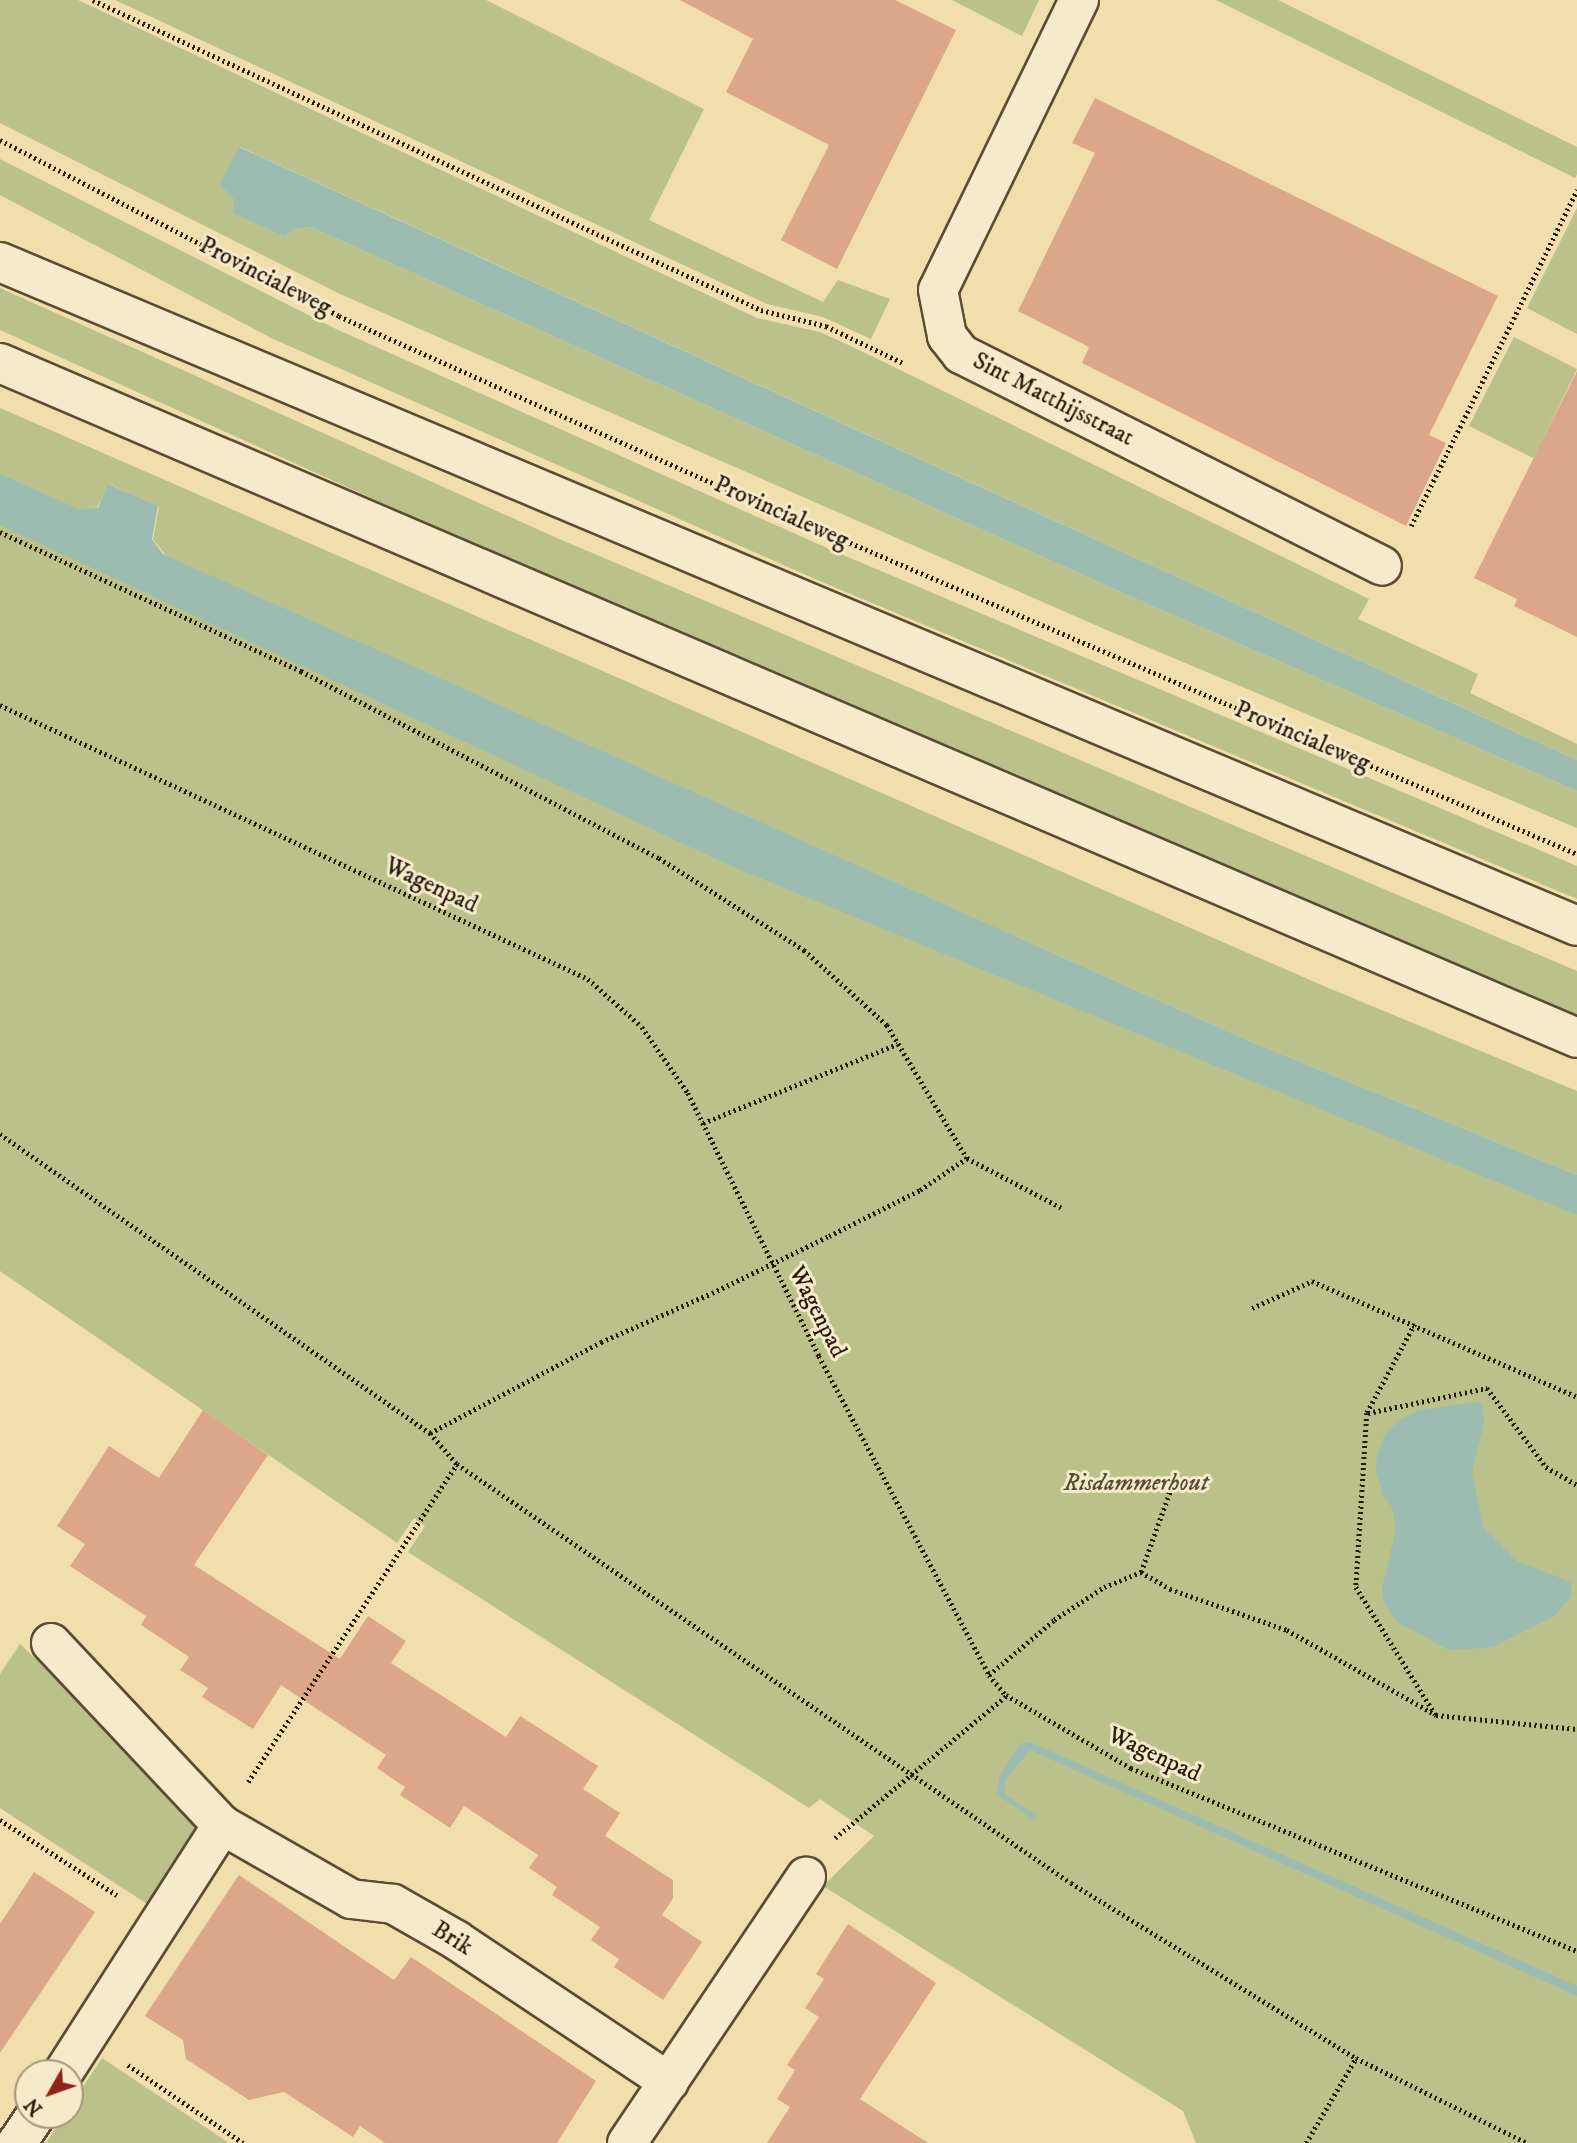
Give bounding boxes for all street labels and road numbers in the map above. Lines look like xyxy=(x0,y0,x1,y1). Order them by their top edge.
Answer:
street label: Provincialeweg xyxy=(194,231,336,323)
street label: Sint Matthijsstraat xyxy=(968,347,1138,453)
street label: Provincialeweg xyxy=(709,470,853,556)
street label: Provincialeweg xyxy=(1230,696,1374,778)
street label: Wagenpad xyxy=(380,852,482,920)
street label: Wagenpad xyxy=(782,1261,852,1363)
street label: Wagenpad xyxy=(1103,1721,1205,1789)
street label: Brik xyxy=(427,1916,477,1962)

